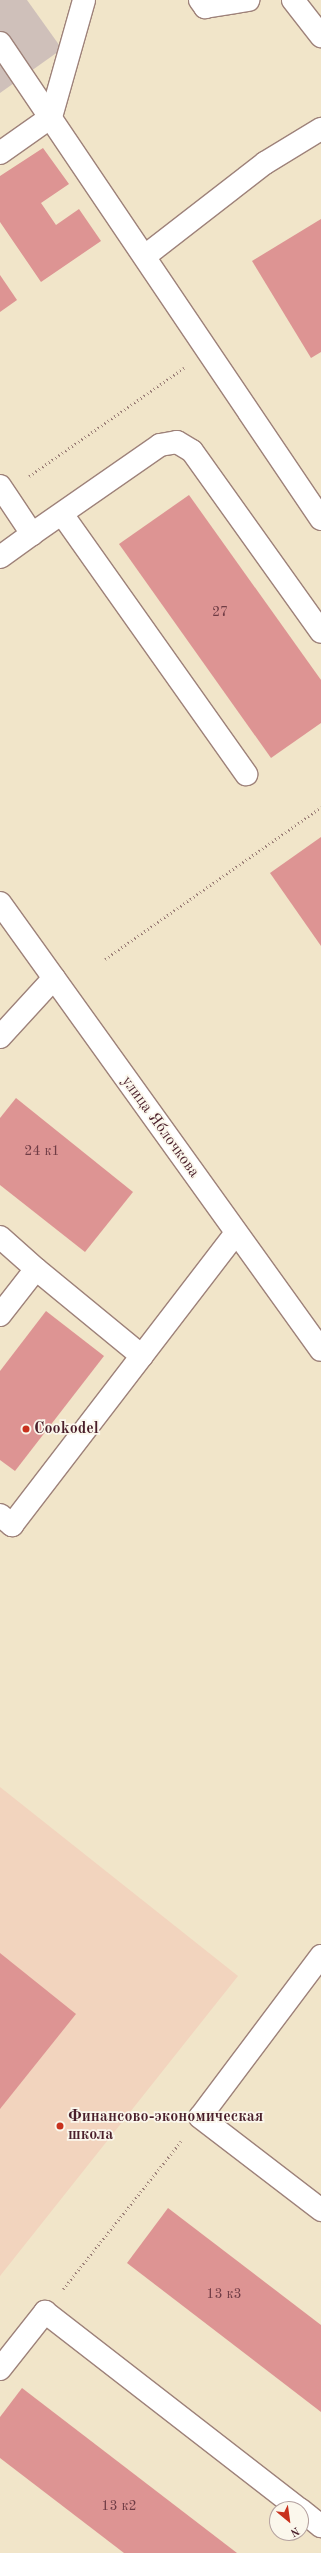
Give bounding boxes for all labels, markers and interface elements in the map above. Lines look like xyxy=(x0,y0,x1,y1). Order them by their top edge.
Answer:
house number: 27 xyxy=(212,604,228,620)
street label: улица Яблочкова xyxy=(117,1072,203,1182)
house number: 24 к1 xyxy=(24,1143,60,1159)
place label: Cookodel xyxy=(34,1419,99,1439)
marker: Cookodel xyxy=(21,1424,31,1434)
place label: Финансово-экономическая школа xyxy=(68,2107,263,2145)
marker: Финансово-экономическая школа xyxy=(55,2121,65,2131)
house number: 13 к3 xyxy=(206,2286,242,2302)
house number: 13 к2 xyxy=(101,2498,137,2514)
north arrow xyxy=(269,2501,309,2541)
text: N xyxy=(288,2524,301,2538)

